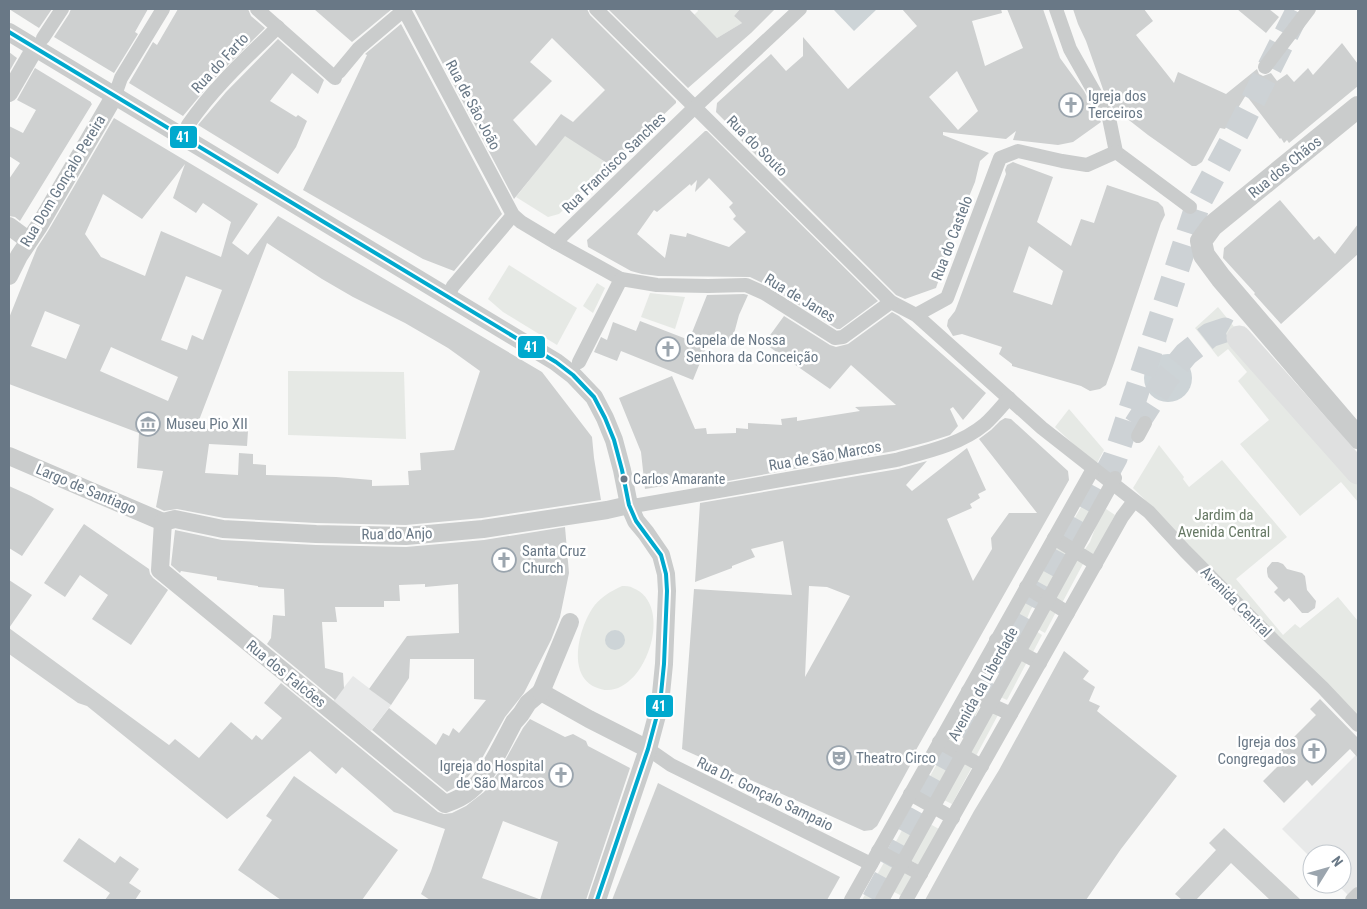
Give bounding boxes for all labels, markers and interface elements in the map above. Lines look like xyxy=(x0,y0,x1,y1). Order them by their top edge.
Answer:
street label: Rua do Farto xyxy=(188,29,252,97)
street label: Rua de São João xyxy=(442,57,504,153)
place label: Igreja dos Terceiros xyxy=(1088,87,1147,122)
church icon: Igreja dos Terceiros xyxy=(1058,92,1084,118)
street label: Rua Francisco Sanches xyxy=(558,109,670,217)
street label: Rua Dom Gonçalo Pereira xyxy=(17,112,109,250)
street label: Rua do Souto xyxy=(723,112,791,180)
line badge: 41 xyxy=(169,125,198,149)
text: 41 xyxy=(176,129,190,145)
street label: Rua dos Chãos xyxy=(1245,132,1325,202)
street label: Rua do Castelo xyxy=(928,193,976,283)
street label: Rua de Janes xyxy=(761,270,839,326)
place label: Capela de Nossa Senhora da Conceição xyxy=(686,331,818,366)
line badge: 41 xyxy=(517,335,546,359)
church icon: Capela de Nossa Senhora da Conceição xyxy=(655,336,681,362)
text: 41 xyxy=(524,339,538,355)
museum icon: Museu Pio XII xyxy=(135,411,161,437)
place label: Museu Pio XII xyxy=(166,415,248,433)
street label: Rua de São Marcos xyxy=(767,437,883,475)
street label: Largo de Santiago xyxy=(33,460,139,518)
place label: Carlos Amarante xyxy=(633,471,726,487)
marker: Carlos Amarante xyxy=(619,474,629,484)
park label: Jardim da Avenida Central xyxy=(1178,506,1270,541)
street label: Rua do Anjo xyxy=(361,524,433,544)
place label: Santa Cruz Church xyxy=(522,542,586,577)
church icon: Santa Cruz Church xyxy=(491,547,517,573)
street label: Avenida Central xyxy=(1197,563,1275,641)
street label: Avenida da Liberdade xyxy=(944,624,1022,744)
street label: Rua dos Falcões xyxy=(243,636,329,712)
line badge: 41 xyxy=(645,694,674,718)
text: 41 xyxy=(652,698,666,714)
place label: Igreja dos Congregados xyxy=(1217,733,1296,768)
church icon: Igreja dos Congregados xyxy=(1301,738,1327,764)
theatre icon: Theatro Circo xyxy=(826,745,852,771)
place label: Theatro Circo xyxy=(856,749,936,767)
street label: Rua Dr. Gonçalo Sampaio xyxy=(694,753,836,835)
place label: Igreja do Hospital de São Marcos xyxy=(439,757,544,792)
church icon: Igreja do Hospital de São Marcos xyxy=(548,762,574,788)
north arrow xyxy=(1302,844,1352,894)
text: N xyxy=(1328,853,1346,869)

